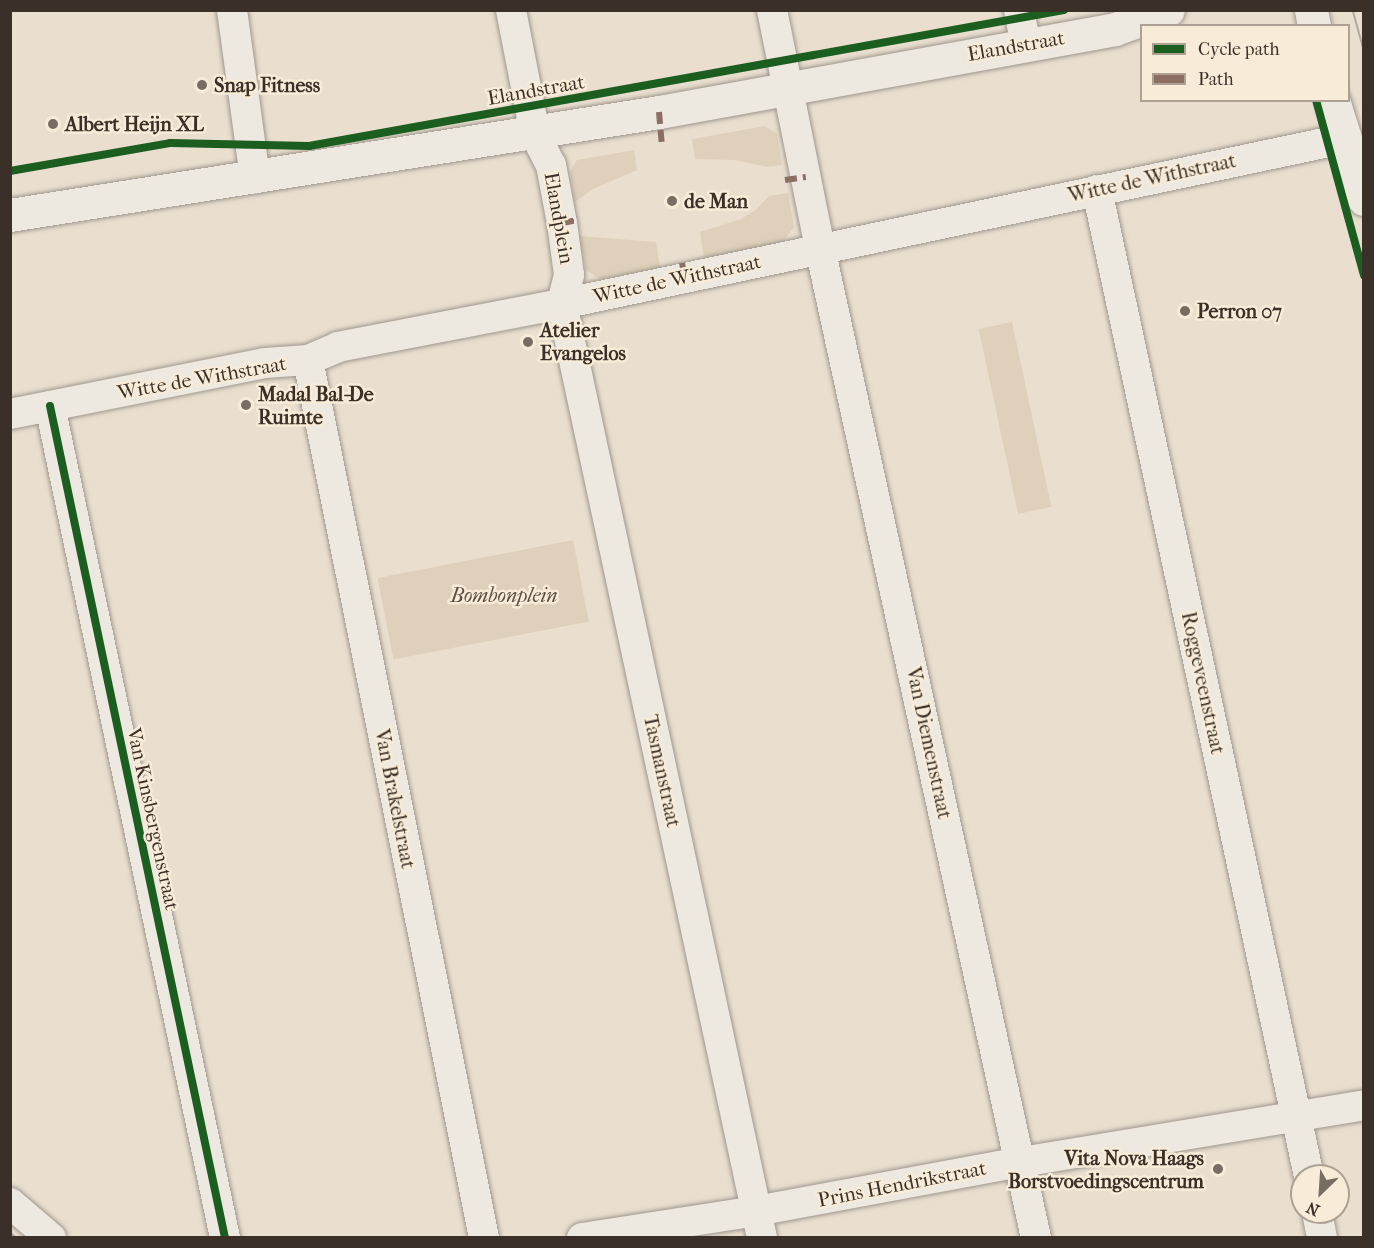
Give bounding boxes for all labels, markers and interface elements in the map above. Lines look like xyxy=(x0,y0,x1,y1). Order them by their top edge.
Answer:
legend xyxy=(1140,24,1350,102)
street label: Elandstraat xyxy=(966,26,1066,66)
text: Cycle path xyxy=(1198,39,1279,60)
text: Path xyxy=(1198,69,1234,90)
street label: Elandstraat xyxy=(486,70,586,110)
place label: Snap Fitness xyxy=(214,73,320,97)
marker: Snap Fitness xyxy=(195,78,209,92)
place label: Albert Heijn XL xyxy=(65,112,204,136)
marker: Albert Heijn XL xyxy=(46,117,60,131)
street label: Witte de Withstraat xyxy=(1066,148,1238,208)
street label: Elandplein xyxy=(539,170,579,266)
place label: de Man xyxy=(684,189,748,213)
marker: de Man xyxy=(665,194,679,208)
street label: Witte de Withstraat xyxy=(591,249,763,309)
place label: Perron 07 xyxy=(1197,299,1282,323)
marker: Perron 07 xyxy=(1178,304,1192,318)
place label: Atelier Evangelos xyxy=(540,318,626,365)
marker: Atelier Evangelos xyxy=(521,335,535,349)
street label: Witte de Withstraat xyxy=(116,351,288,405)
place label: Madal Bal-De Ruimte xyxy=(258,382,374,429)
marker: Madal Bal-De Ruimte xyxy=(239,398,253,412)
park label: Bombonplein xyxy=(451,583,557,607)
street label: Roggeveenstraat xyxy=(1176,610,1230,756)
street label: Van Diemenstraat xyxy=(901,665,957,821)
street label: Tasmanstraat xyxy=(638,712,686,830)
street label: Van Kinsbergenstraat xyxy=(122,726,184,912)
street label: Van Brakelstraat xyxy=(370,727,420,871)
place label: Vita Nova Haags Borstvoedingscentrum xyxy=(1008,1146,1204,1193)
street label: Prins Hendrikstraat xyxy=(816,1156,988,1212)
marker: Vita Nova Haags Borstvoedingscentrum xyxy=(1209,1160,1227,1178)
north arrow xyxy=(1290,1164,1350,1224)
text: N xyxy=(1304,1198,1323,1220)

